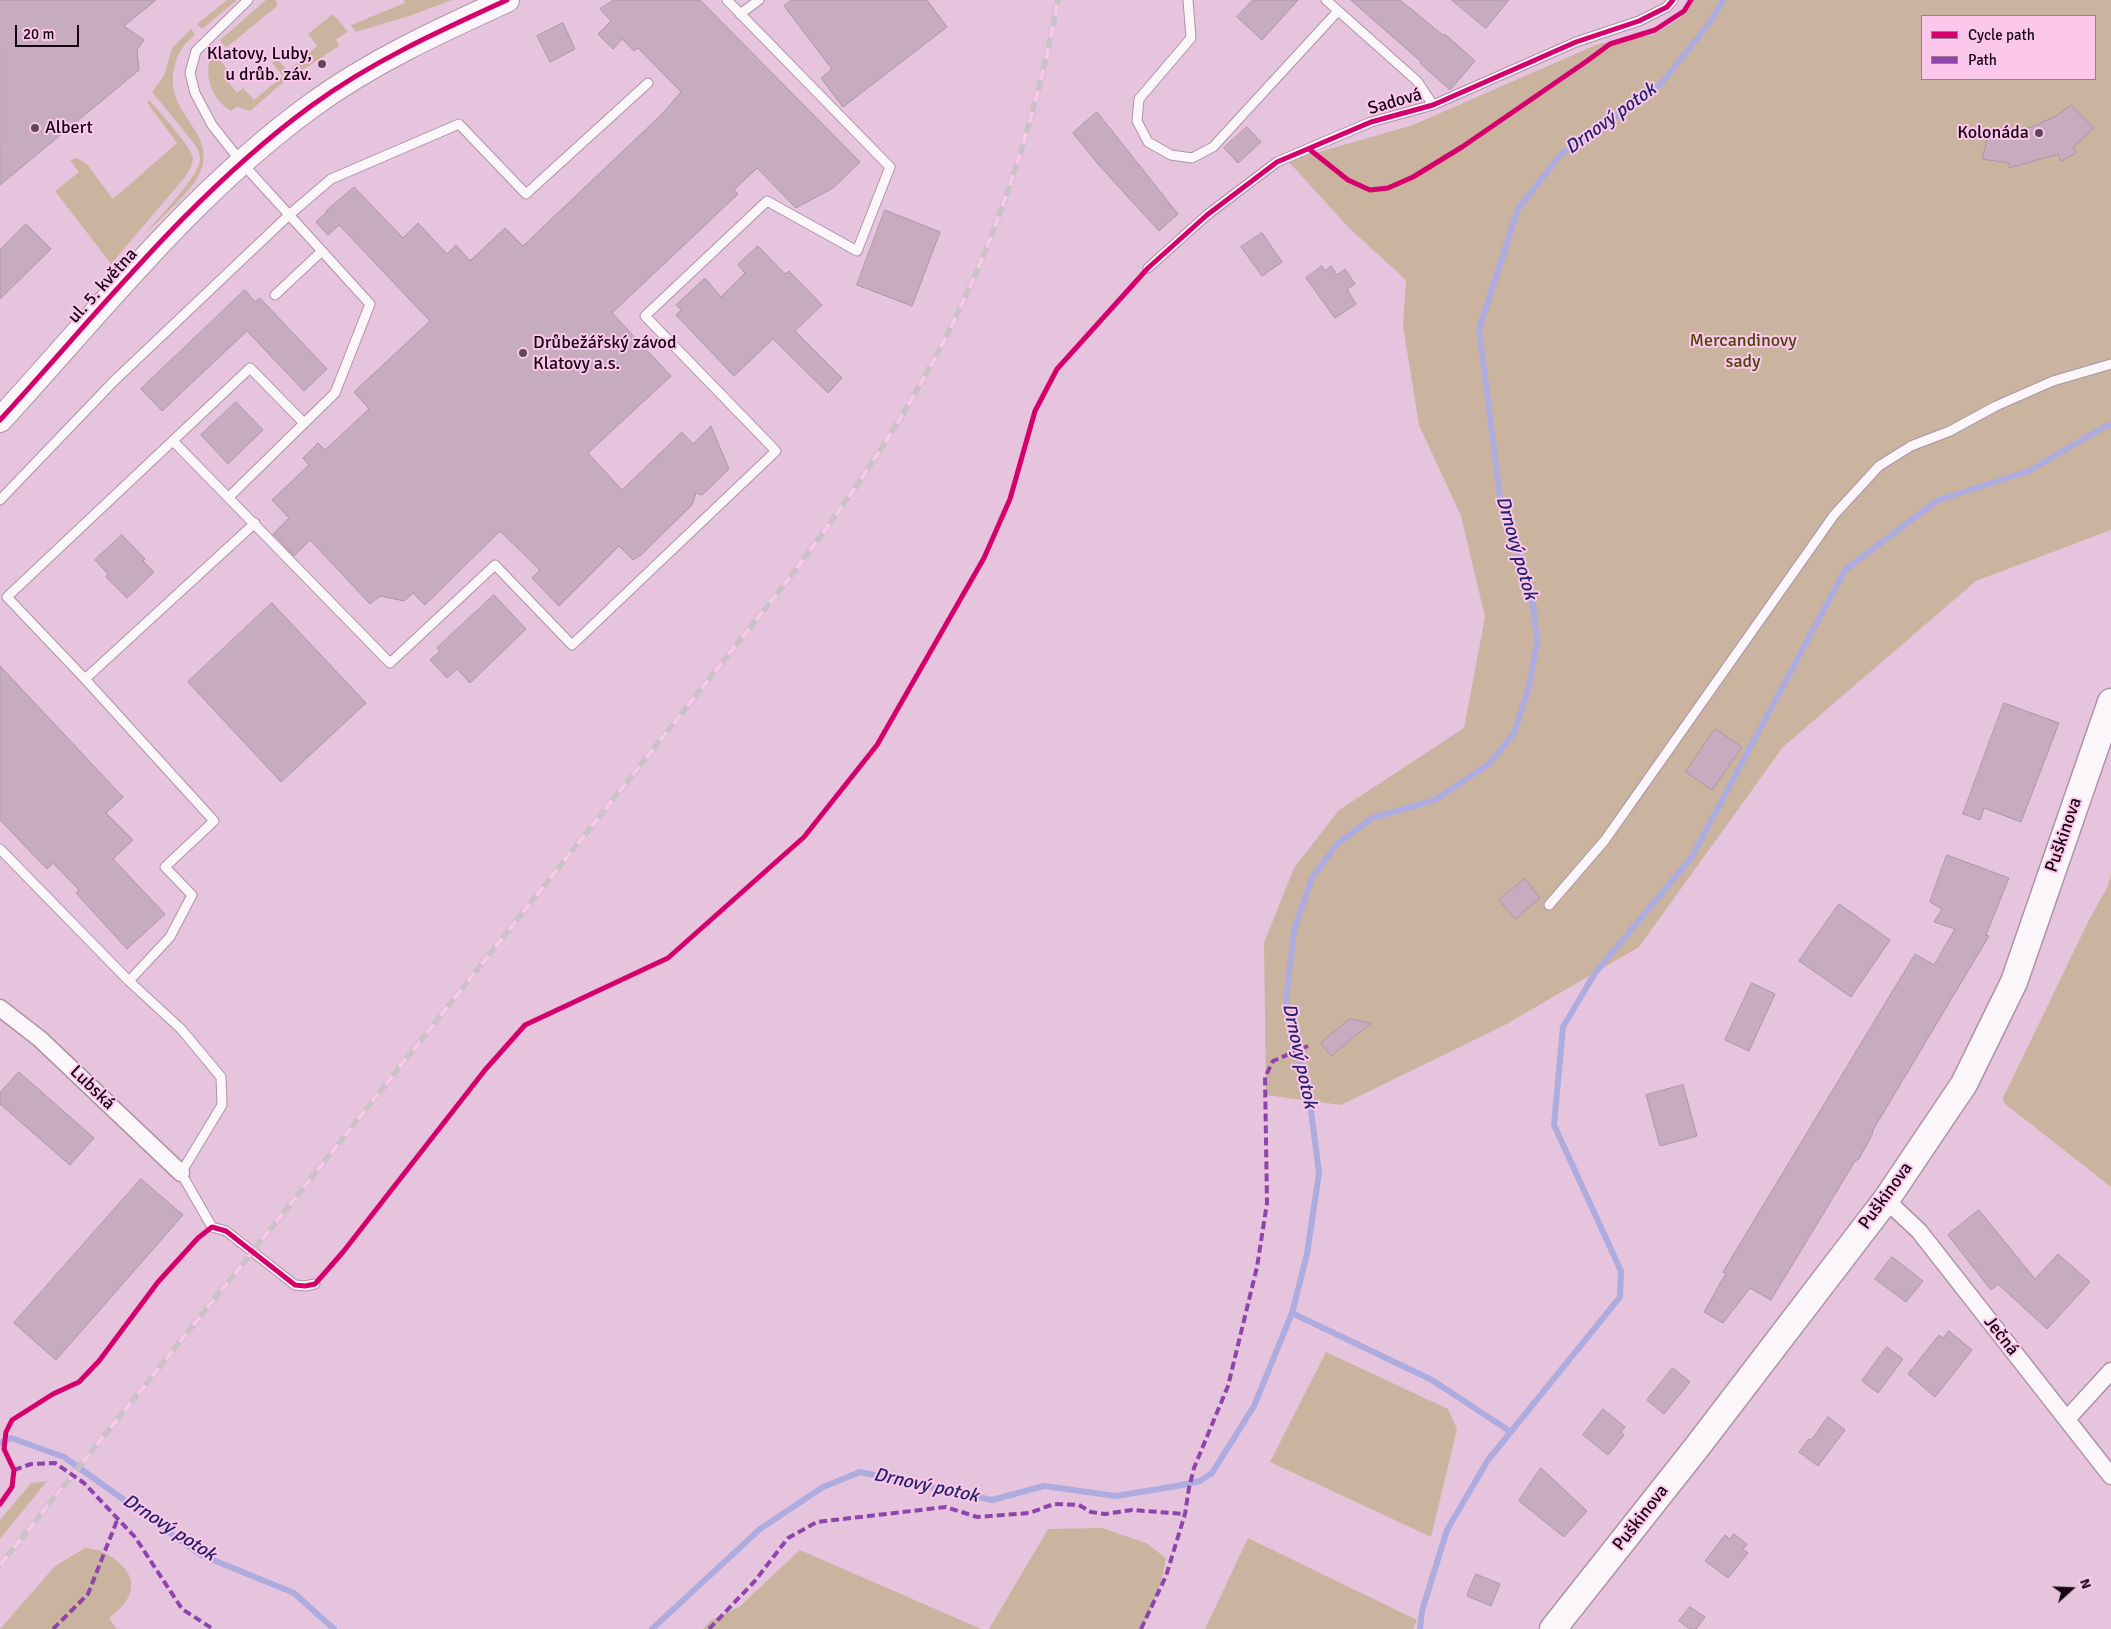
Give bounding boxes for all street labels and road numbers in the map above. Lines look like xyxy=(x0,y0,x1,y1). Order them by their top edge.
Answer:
street label: Sadová xyxy=(1366,84,1424,120)
street label: ul. 5. května xyxy=(64,244,142,328)
street label: Puškinova xyxy=(2041,795,2087,875)
street label: Lubská xyxy=(65,1061,119,1115)
street label: Puškinova xyxy=(1854,1158,1918,1234)
street label: Ječná xyxy=(1979,1312,2023,1360)
street label: Puškinova xyxy=(1609,1481,1673,1555)

